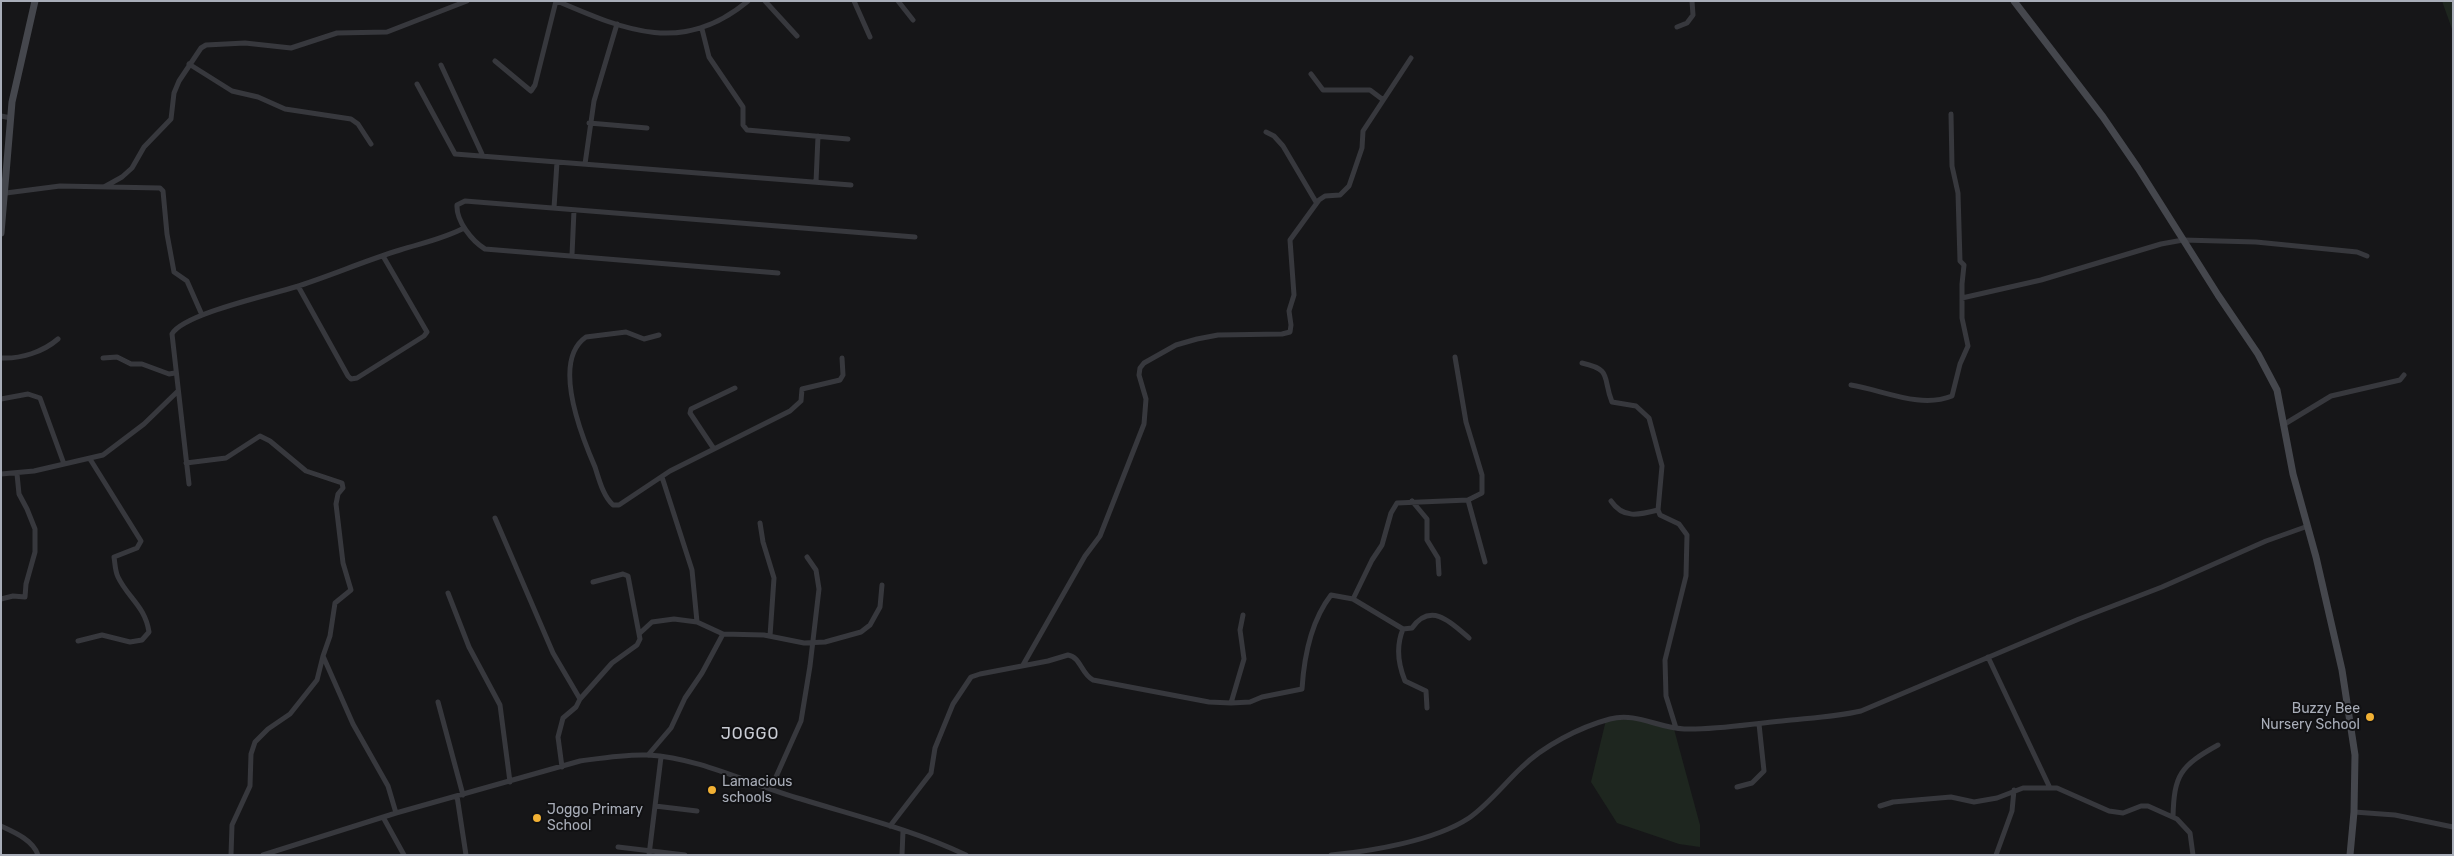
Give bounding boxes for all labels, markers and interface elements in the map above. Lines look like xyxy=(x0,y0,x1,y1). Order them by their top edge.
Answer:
place label: Buzzy Bee Nursery School xyxy=(2261,701,2360,734)
marker: Buzzy Bee Nursery School xyxy=(2364,711,2376,723)
district label: JOGGO xyxy=(720,724,780,744)
place label: Lamacious schools xyxy=(722,774,793,806)
marker: Lamacious schools xyxy=(706,784,718,796)
place label: Joggo Primary School xyxy=(547,802,643,834)
marker: Joggo Primary School xyxy=(531,812,543,824)

